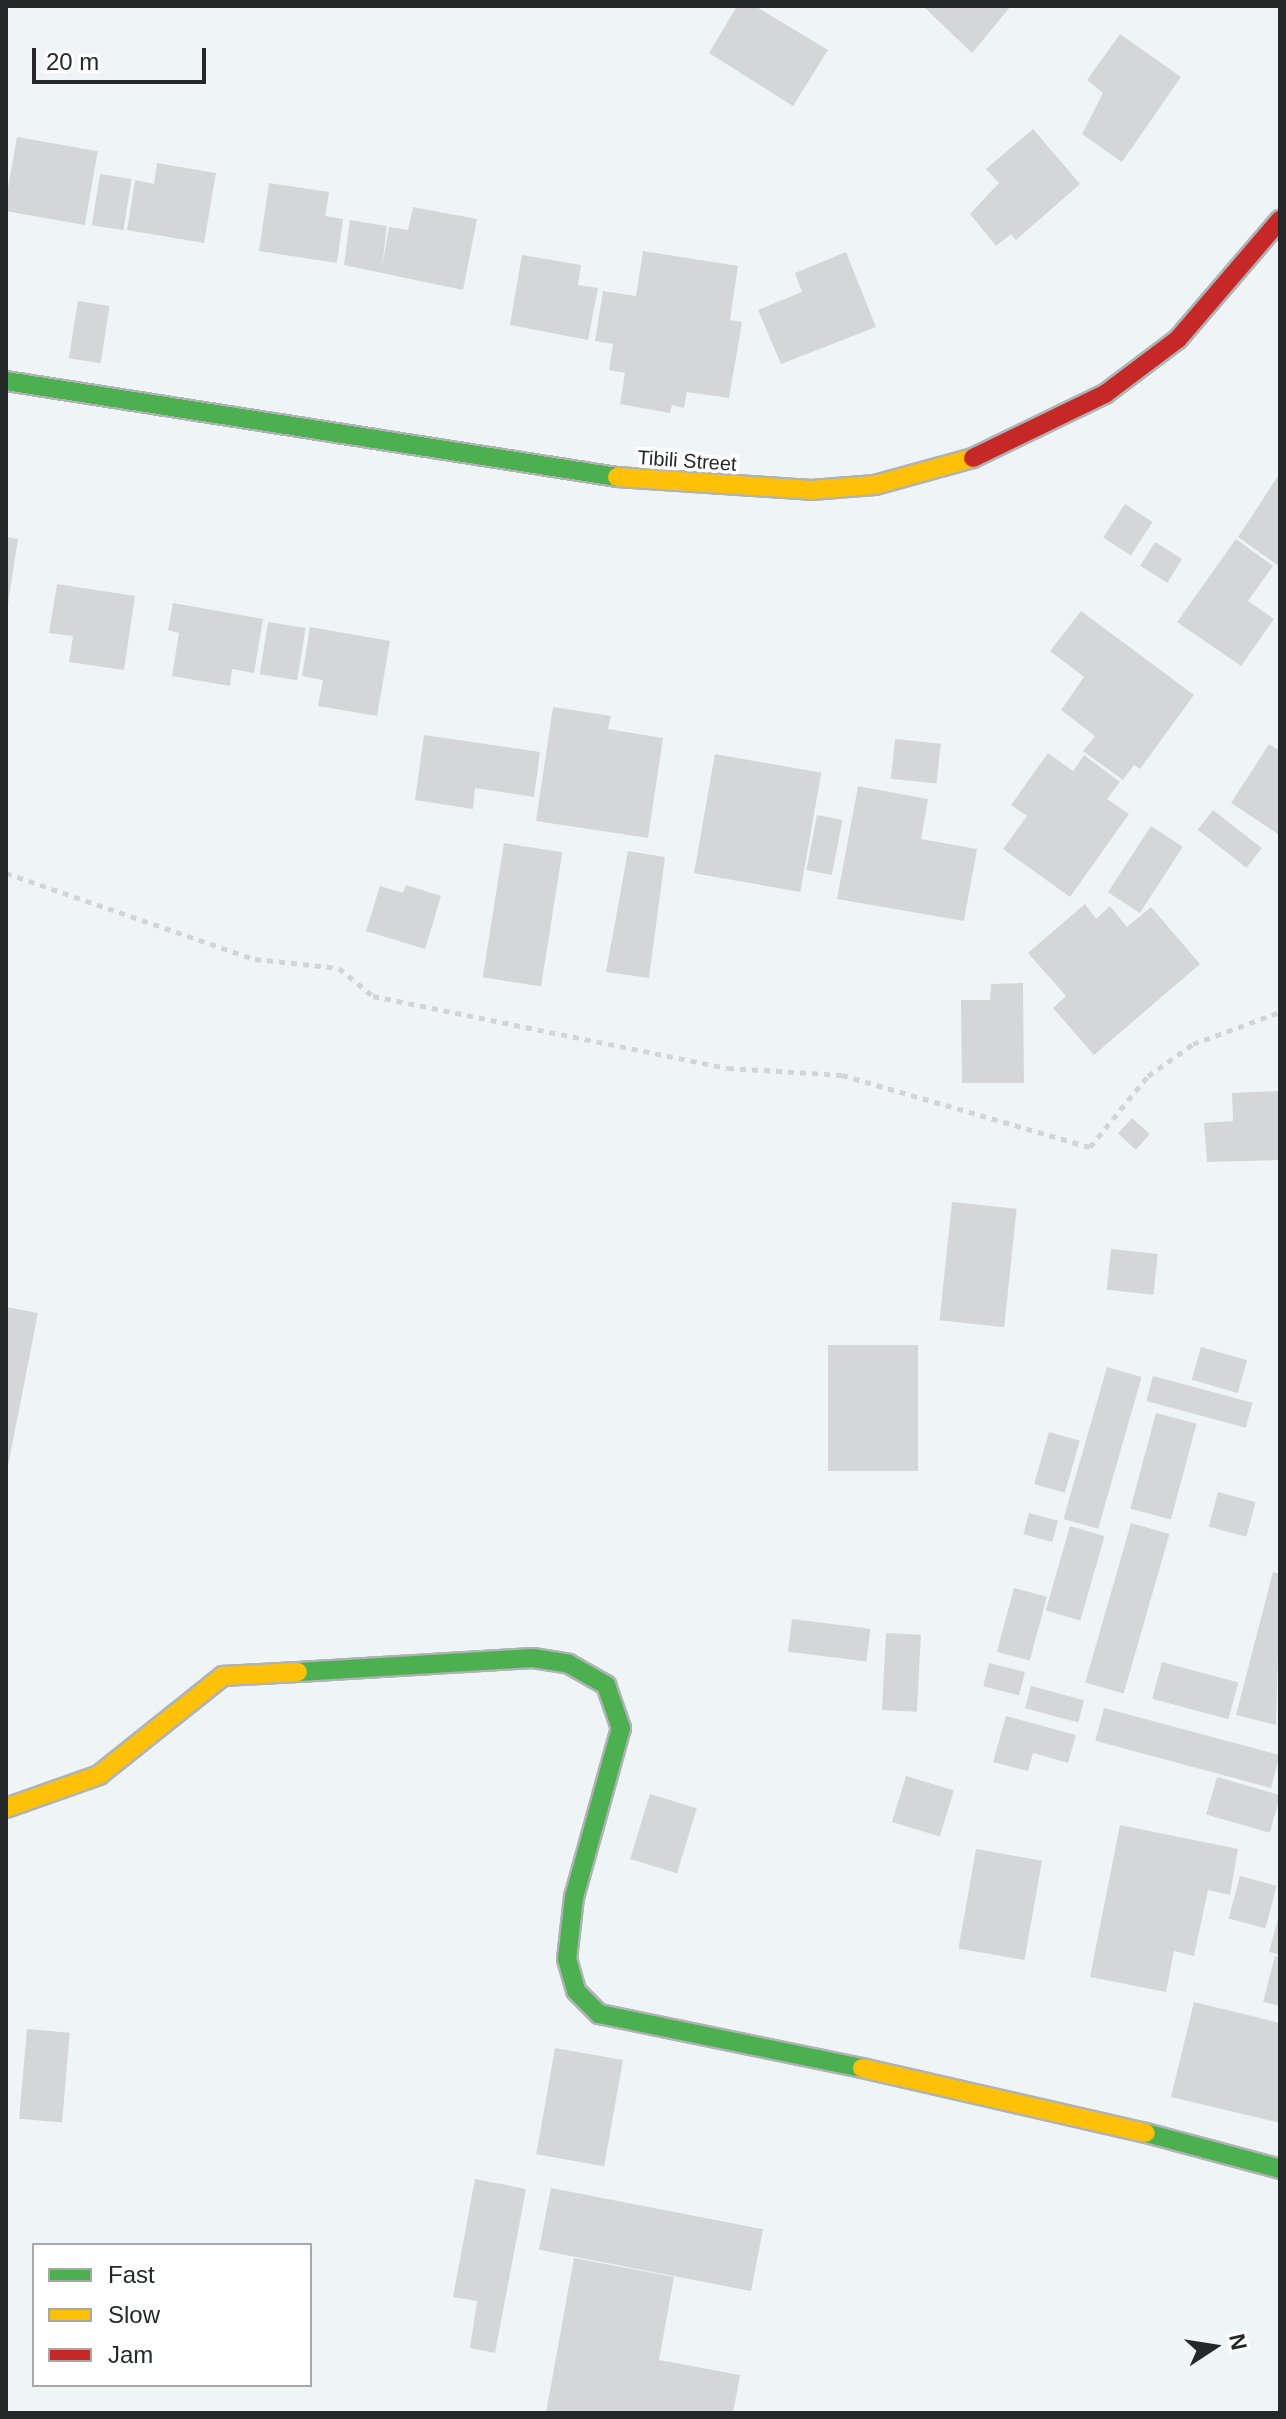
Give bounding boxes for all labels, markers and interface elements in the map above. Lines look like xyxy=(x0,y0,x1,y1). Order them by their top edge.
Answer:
scale bar xyxy=(36,32,210,82)
text: 20 m xyxy=(46,48,99,75)
street label: Tibili Street xyxy=(637,446,737,476)
legend xyxy=(32,2243,312,2387)
text: Fast xyxy=(108,2261,155,2288)
text: Slow xyxy=(108,2301,160,2328)
north arrow xyxy=(1174,2307,1254,2387)
text: N xyxy=(1224,2332,1252,2352)
text: Jam xyxy=(108,2341,153,2368)

